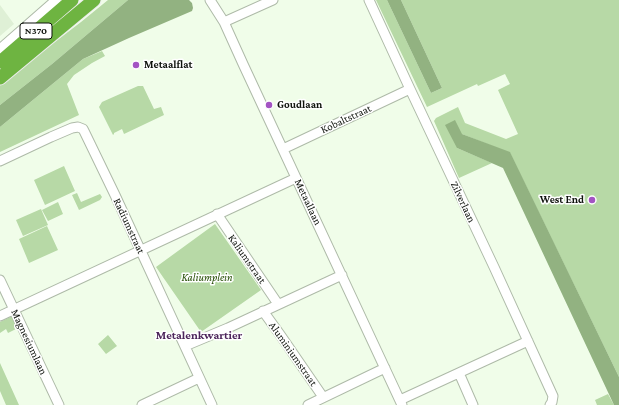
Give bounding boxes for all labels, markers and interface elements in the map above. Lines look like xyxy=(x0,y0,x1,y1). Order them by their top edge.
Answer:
road number: N370 xyxy=(20,23,52,39)
place label: Metaalflat xyxy=(144,58,193,72)
marker: Metaalflat xyxy=(131,60,141,70)
place label: Goudlaan xyxy=(277,98,322,112)
marker: Goudlaan xyxy=(264,100,274,110)
street label: Kobaltstraat xyxy=(319,102,373,136)
street label: Metaallaan xyxy=(292,177,324,227)
street label: Zilverlaan xyxy=(448,179,478,225)
place label: West End xyxy=(540,193,584,207)
marker: West End xyxy=(587,195,597,205)
street label: Radiumstraat xyxy=(110,196,148,256)
street label: Kaliumstraat xyxy=(225,232,269,286)
park label: Kaliumplein xyxy=(181,271,233,285)
street label: Magnesiumlaan xyxy=(8,307,50,377)
street label: Aluminiumstraat xyxy=(266,319,320,389)
district label: Metalenkwartier xyxy=(156,328,242,342)

